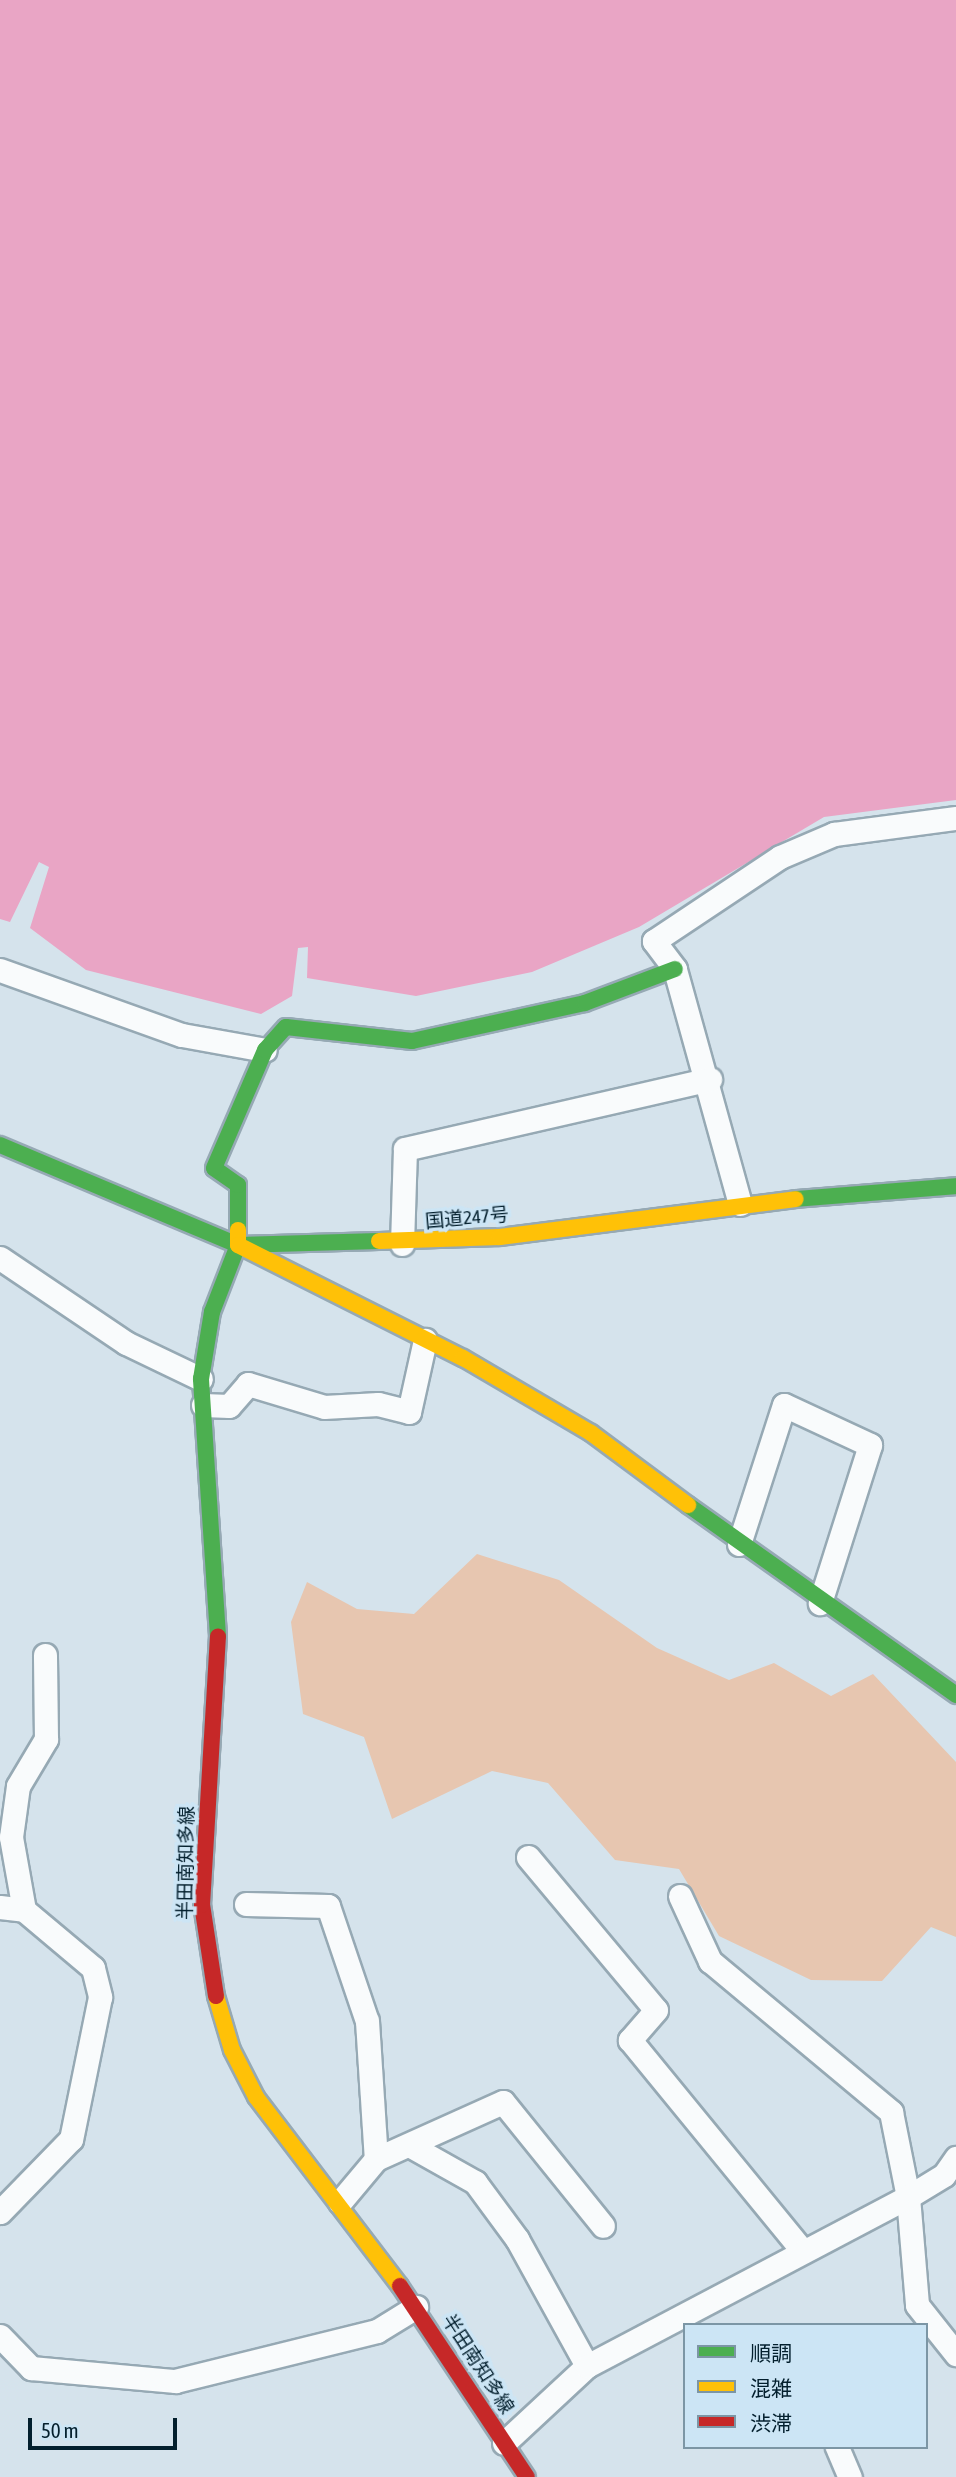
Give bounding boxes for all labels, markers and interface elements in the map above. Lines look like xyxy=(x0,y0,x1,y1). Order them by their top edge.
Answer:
street label: 国道247号 xyxy=(424,1203,510,1233)
street label: 半田南知多線 xyxy=(174,1806,198,1920)
street label: 半田南知多線 xyxy=(437,2310,519,2418)
legend xyxy=(683,2323,928,2449)
text: 順調 xyxy=(750,2341,792,2365)
text: 混雑 xyxy=(750,2376,792,2400)
scale bar xyxy=(32,2404,180,2448)
text: 渋滞 xyxy=(750,2411,792,2435)
text: 50 m xyxy=(41,2418,79,2442)

